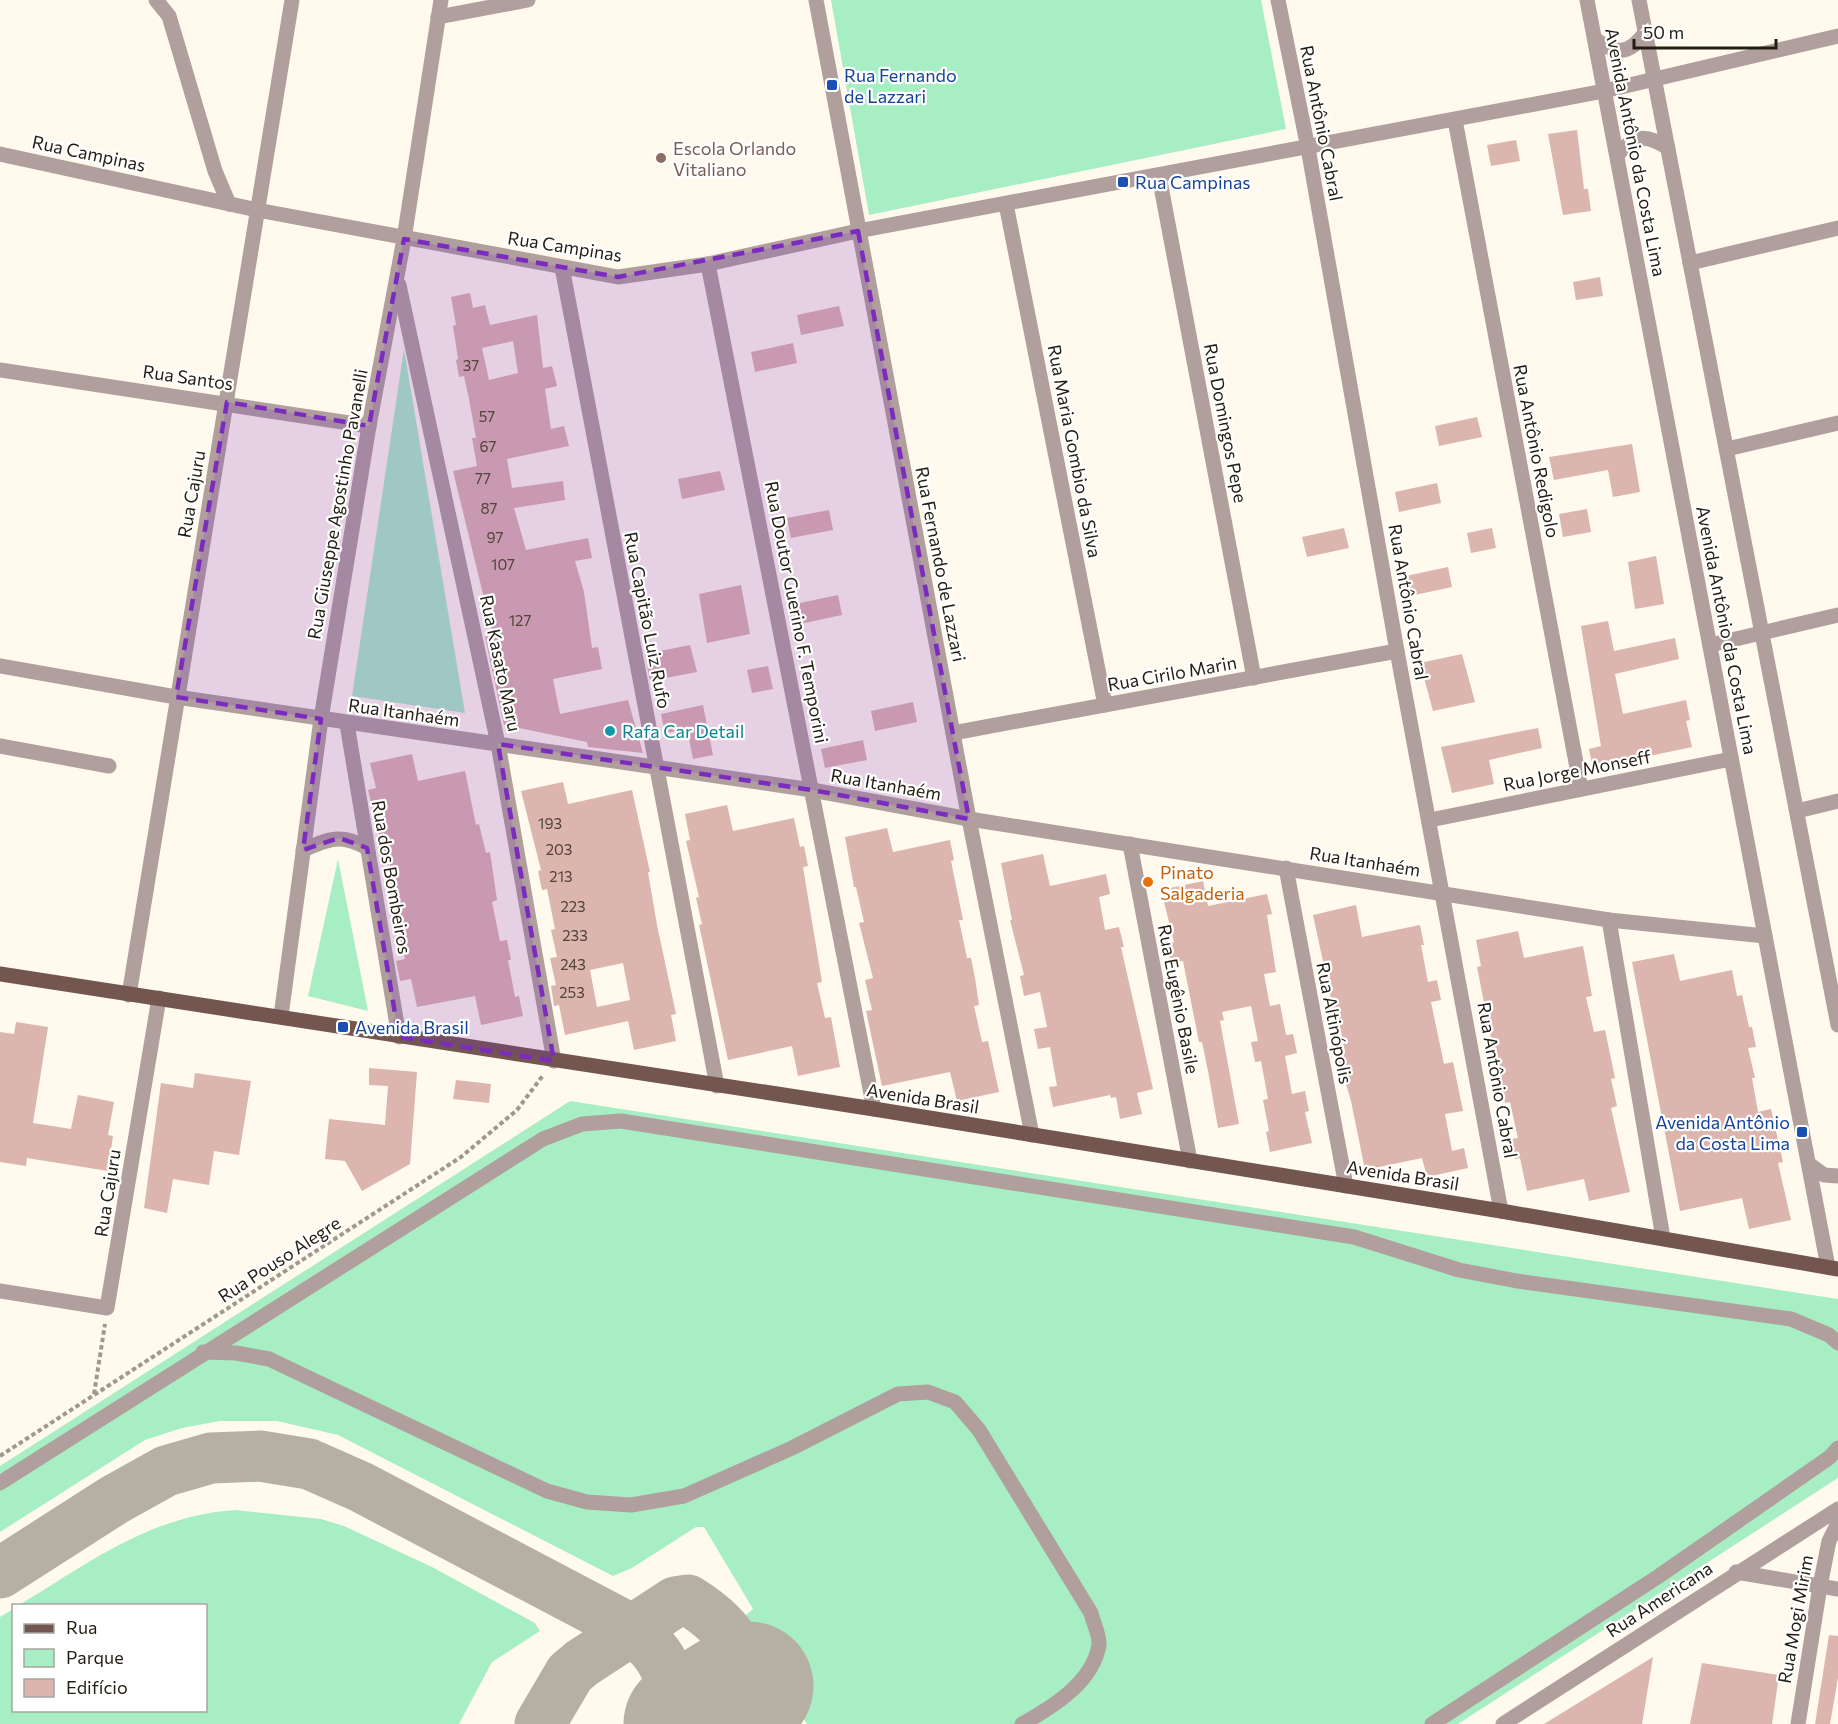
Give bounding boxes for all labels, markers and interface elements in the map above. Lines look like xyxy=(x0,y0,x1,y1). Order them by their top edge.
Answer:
scale bar xyxy=(1634,12,1776,50)
text: 50 m xyxy=(1643,21,1684,43)
street label: Avenida Antônio da Costa Lima xyxy=(1601,26,1671,278)
street label: Rua Antônio Cabral xyxy=(1296,43,1348,203)
place label: Rua Fernando de Lazzari xyxy=(844,64,957,107)
marker: Rua Fernando de Lazzari xyxy=(825,78,839,92)
street label: Rua Campinas xyxy=(30,130,148,176)
place label: Escola Orlando Vitaliano xyxy=(673,137,796,180)
marker: Escola Orlando Vitaliano xyxy=(654,151,668,165)
place label: Rua Campinas xyxy=(1135,171,1251,193)
marker: Rua Campinas xyxy=(1116,175,1130,189)
street label: Rua Campinas xyxy=(506,226,624,266)
street label: Rua Domingos Pepe xyxy=(1200,341,1252,505)
street label: Rua Maria Gombio da Silva xyxy=(1044,343,1106,559)
house number: 37 xyxy=(463,356,479,374)
street label: Rua Santos xyxy=(141,360,235,394)
street label: Rua Antônio Redigolo xyxy=(1509,362,1565,540)
street label: Rua Giuseppe Agostinho Pavanelli xyxy=(302,367,372,641)
house number: 57 xyxy=(479,407,495,425)
house number: 67 xyxy=(480,437,497,455)
street label: Rua Cajuru xyxy=(172,449,210,539)
street label: Rua Fernando de Lazzari xyxy=(911,465,971,663)
house number: 77 xyxy=(475,469,491,487)
street label: Rua Doutor Guerino F. Temporini xyxy=(761,479,833,745)
house number: 87 xyxy=(481,499,498,517)
street label: Avenida Antônio da Costa Lima xyxy=(1692,504,1762,756)
street label: Rua Antônio Cabral xyxy=(1384,522,1434,682)
house number: 97 xyxy=(487,528,504,546)
street label: Rua Capitão Luiz Rufo xyxy=(620,530,676,710)
house number: 107 xyxy=(491,555,515,573)
street label: Rua Kasato Maru xyxy=(476,593,526,733)
house number: 127 xyxy=(509,611,531,629)
street label: Rua Cirilo Marin xyxy=(1106,651,1238,695)
street label: Rua Itanhaém xyxy=(347,693,461,731)
place label: Rafa Car Detail xyxy=(622,720,744,742)
marker: Rafa Car Detail xyxy=(603,724,617,738)
street label: Rua Jorge Monseff xyxy=(1501,745,1653,795)
street label: Rua Itanhaém xyxy=(829,763,943,805)
street label: Rua dos Bombeiros xyxy=(368,798,416,956)
house number: 193 xyxy=(538,814,562,832)
house number: 203 xyxy=(546,840,572,858)
street label: Rua Itanhaém xyxy=(1308,841,1422,881)
place label: Pinato Salgaderia xyxy=(1160,861,1245,904)
house number: 213 xyxy=(549,867,573,885)
marker: Pinato Salgaderia xyxy=(1141,875,1155,889)
house number: 223 xyxy=(560,897,586,915)
street label: Rua Eugênio Basile xyxy=(1154,922,1204,1076)
house number: 233 xyxy=(562,926,588,944)
house number: 243 xyxy=(560,955,586,973)
street label: Rua Altinópolis xyxy=(1312,960,1358,1086)
house number: 253 xyxy=(559,983,585,1001)
street label: Rua Antônio Cabral xyxy=(1473,1000,1523,1160)
place label: Avenida Brasil xyxy=(355,1016,469,1038)
marker: Avenida Brasil xyxy=(336,1020,350,1034)
street label: Avenida Brasil xyxy=(865,1078,981,1118)
place label: Avenida Antônio da Costa Lima xyxy=(1655,1111,1790,1154)
marker: Avenida Antônio da Costa Lima xyxy=(1795,1125,1809,1139)
street label: Rua Cajuru xyxy=(89,1148,125,1238)
street label: Avenida Brasil xyxy=(1345,1155,1461,1195)
street label: Rua Pouso Alegre xyxy=(214,1211,344,1307)
street label: Rua Mogi Mirim xyxy=(1773,1553,1817,1685)
street label: Rua Americana xyxy=(1602,1556,1716,1642)
legend xyxy=(12,1604,207,1712)
text: Rua xyxy=(66,1616,97,1638)
text: Parque xyxy=(66,1646,124,1668)
text: Edifício xyxy=(66,1676,128,1698)

